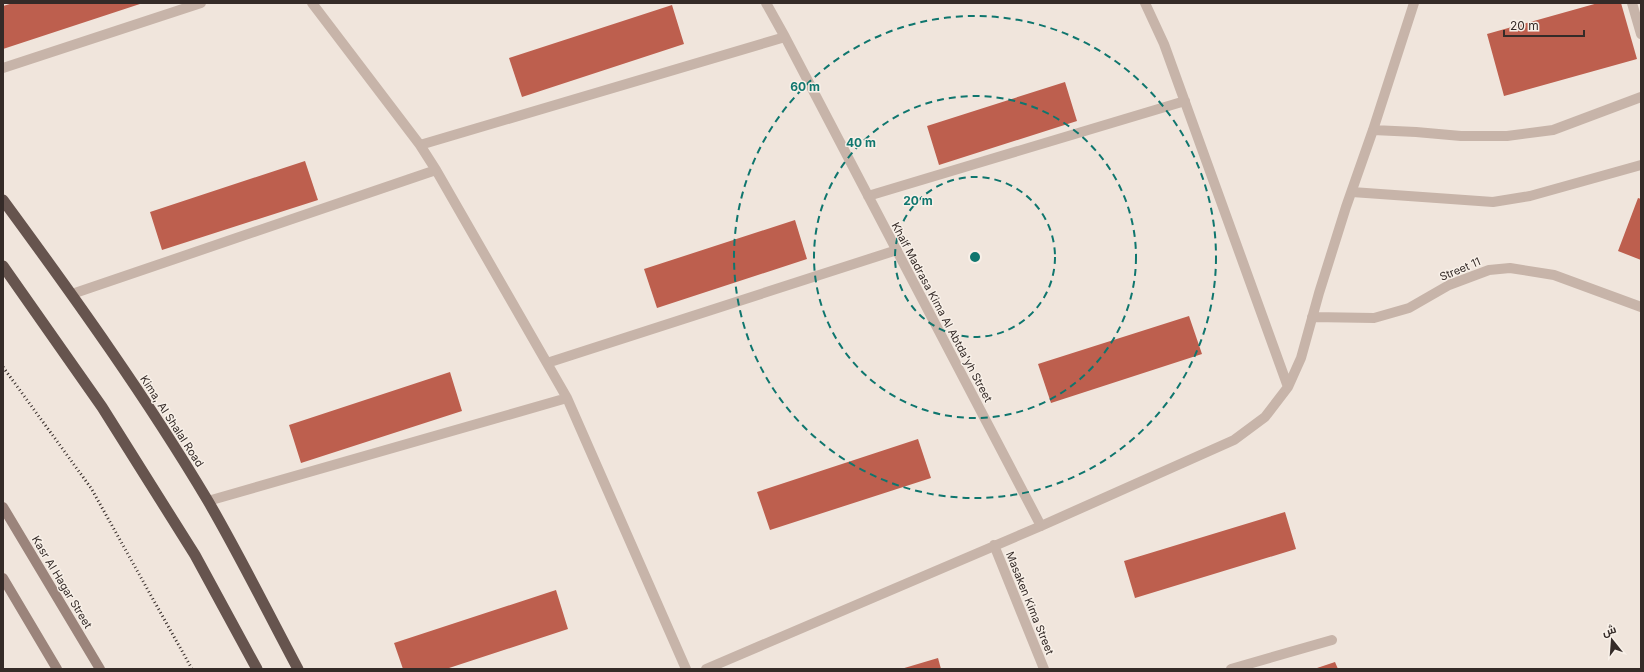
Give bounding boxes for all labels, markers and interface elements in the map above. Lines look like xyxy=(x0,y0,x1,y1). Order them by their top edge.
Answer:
scale bar xyxy=(1504,12,1584,38)
text: 20 m xyxy=(1510,18,1539,33)
text: 60 m xyxy=(790,79,820,94)
text: 40 m xyxy=(846,135,876,150)
text: 20 m xyxy=(903,193,933,208)
street label: Khalf Madrasa Kima Al Abtda'yh Street xyxy=(889,220,996,405)
centre of rings xyxy=(968,250,982,264)
street label: Street 11 xyxy=(1437,254,1483,284)
street label: Kima, Al Shalal Road xyxy=(137,373,207,469)
street label: Kasr Al Hagar Street xyxy=(29,533,95,631)
street label: Masaken Kima Street xyxy=(1003,549,1057,657)
north arrow xyxy=(1592,620,1632,660)
text: ش xyxy=(1600,622,1618,639)

